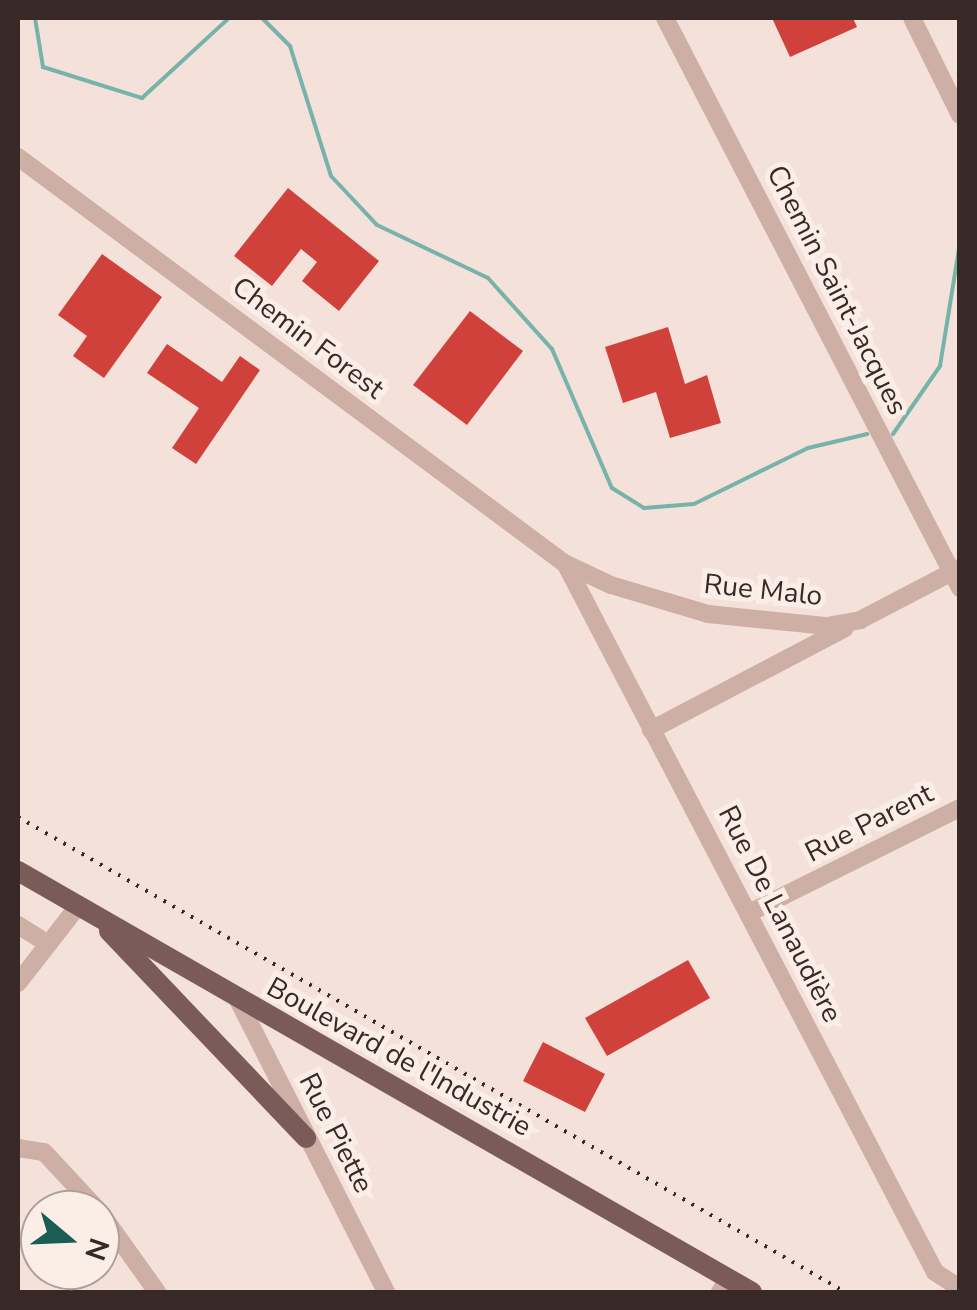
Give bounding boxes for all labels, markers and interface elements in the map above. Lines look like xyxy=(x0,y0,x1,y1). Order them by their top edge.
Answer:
street label: Chemin Saint-Jacques xyxy=(760,160,914,420)
street label: Chemin Forest xyxy=(225,270,391,406)
street label: Rue Malo xyxy=(702,567,824,613)
street label: Rue Parent xyxy=(800,777,938,869)
street label: Rue De Lanaudière xyxy=(711,800,849,1028)
street label: Boulevard de l'Industrie xyxy=(261,970,537,1144)
street label: Rue Piette xyxy=(292,1068,380,1198)
north arrow xyxy=(20,1190,120,1290)
text: N xyxy=(75,1233,118,1265)

